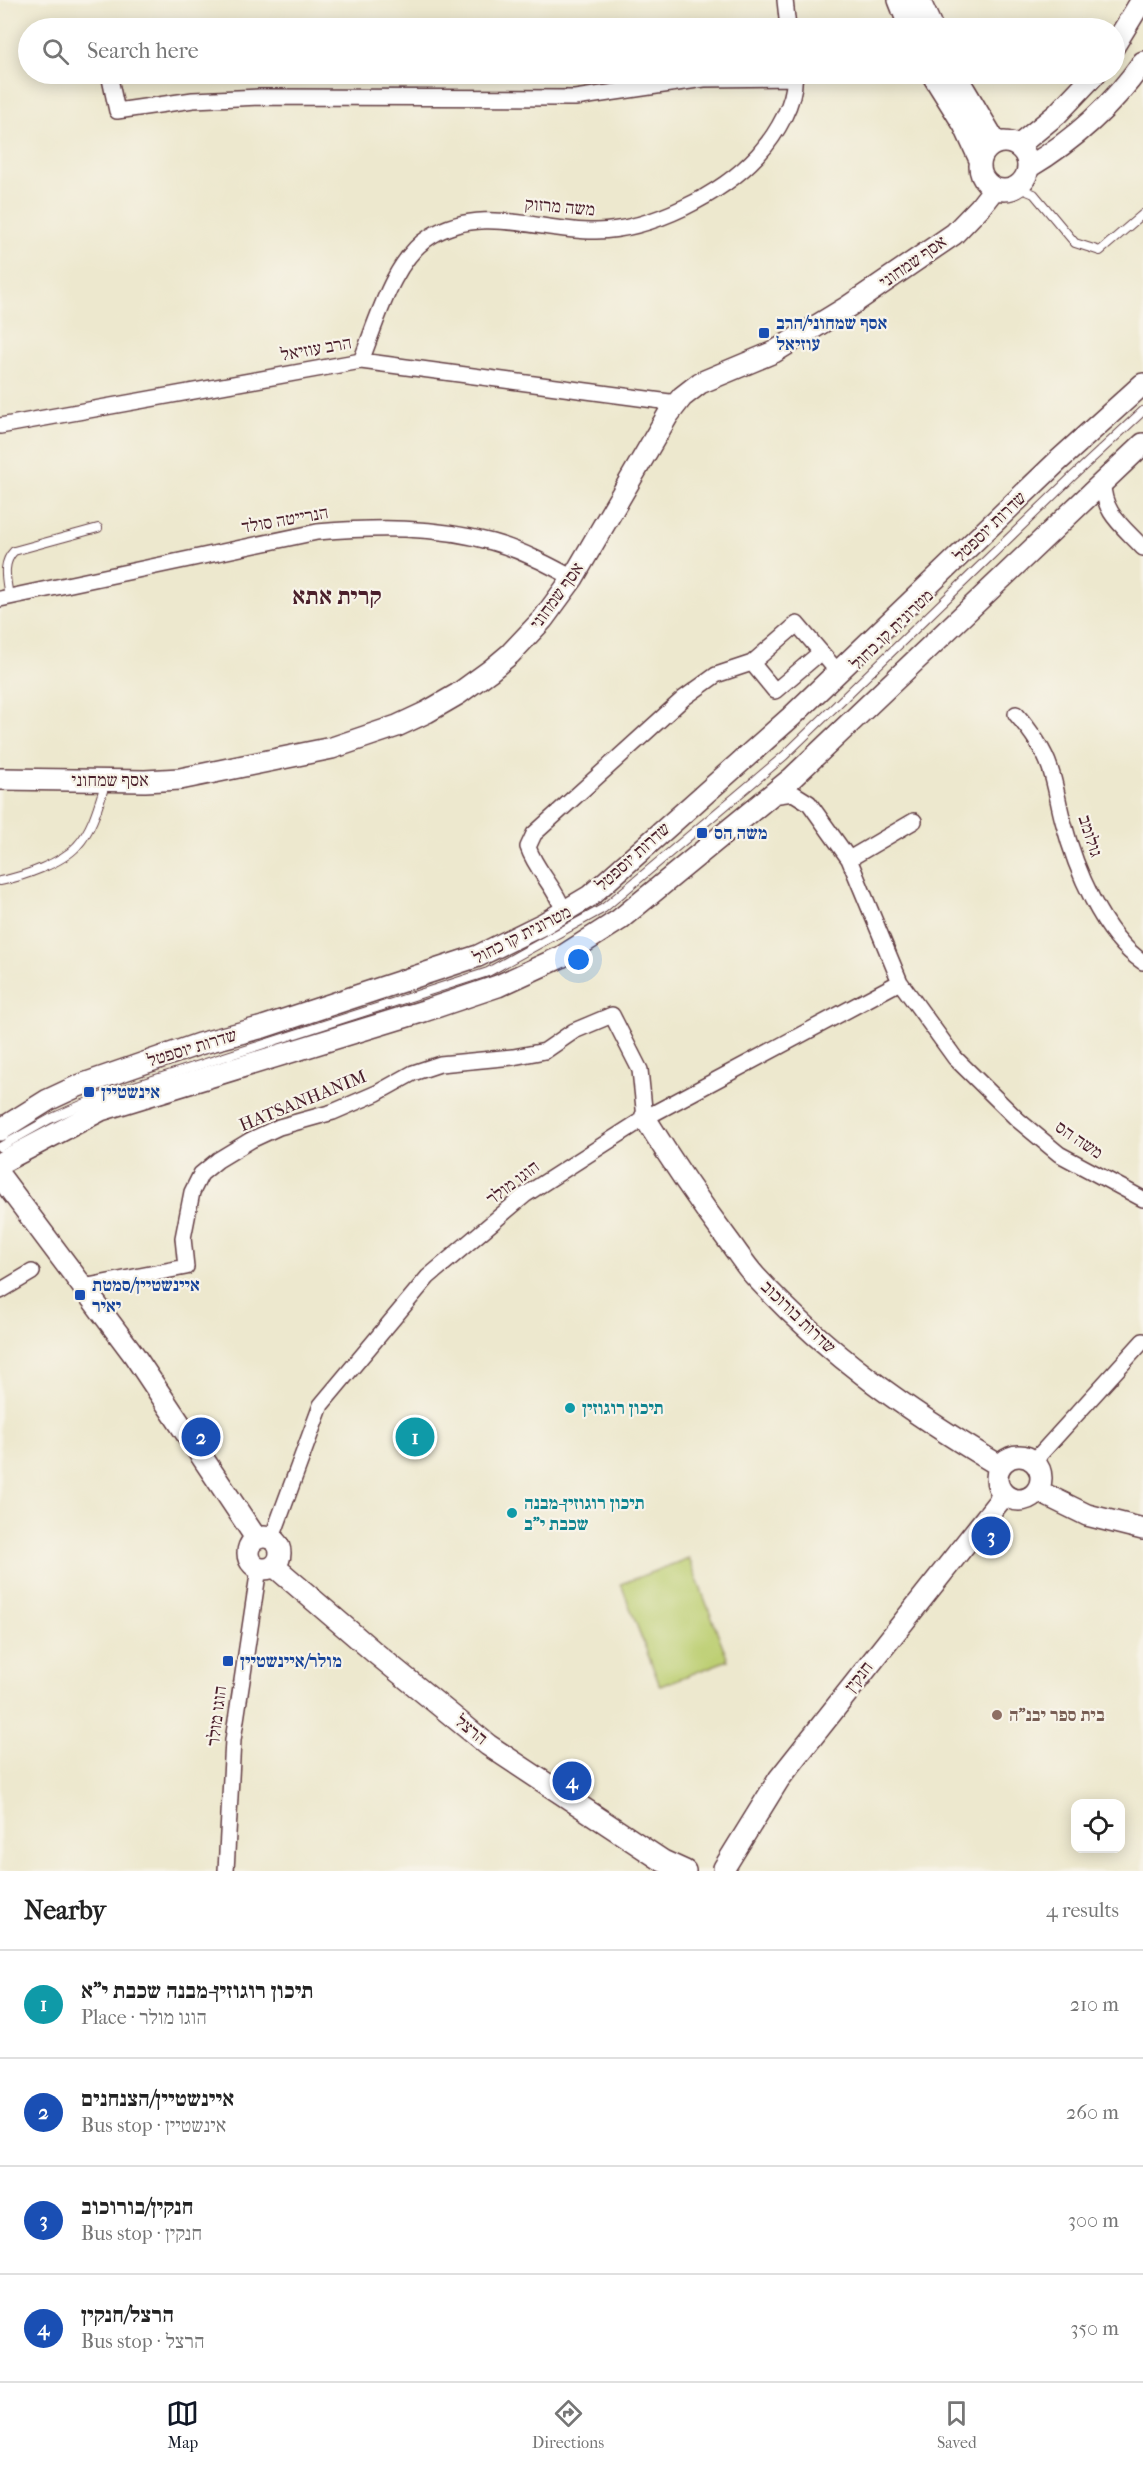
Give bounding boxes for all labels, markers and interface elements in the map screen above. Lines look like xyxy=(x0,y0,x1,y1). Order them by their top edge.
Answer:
search box xyxy=(18,18,1125,84)
icon: search xyxy=(39,35,72,68)
text: Search here xyxy=(87,38,199,64)
street label: משה מרזוק xyxy=(524,193,596,221)
street label: אסף שמחוני xyxy=(875,231,951,293)
place label: אסף שמחוני/הרב עוזיאל xyxy=(776,313,888,355)
marker: אסף שמחוני/הרב עוזיאל xyxy=(757,326,771,340)
street label: הרב עוזיאל xyxy=(279,332,353,366)
street label: שדרות יוספטל xyxy=(949,487,1031,567)
street label: הנרייטה סולד xyxy=(240,502,330,538)
street label: אסף שמחוני xyxy=(526,558,588,634)
district label: קרית אתא xyxy=(292,582,382,610)
street label: מטרונית קו כחול xyxy=(846,585,938,675)
street label: אסף שמחוני xyxy=(71,770,149,791)
street label: גולומב xyxy=(1073,812,1107,860)
street label: שדרות יוספטל xyxy=(592,818,674,896)
place label: משה הס xyxy=(714,823,767,844)
marker: משה הס xyxy=(695,826,709,840)
street label: מטרונית קו כחול xyxy=(469,901,575,969)
your location xyxy=(564,945,593,974)
street label: שדרות יוספטל xyxy=(145,1024,239,1072)
street label: HATSANHANIM xyxy=(236,1066,370,1136)
place label: אינשטיין xyxy=(101,1082,160,1103)
marker: אינשטיין xyxy=(82,1085,96,1099)
street label: משה הס xyxy=(1051,1117,1107,1163)
street label: הוגו מולר xyxy=(482,1156,544,1210)
place label: איינשטיין/סמטת יאיר xyxy=(92,1275,200,1317)
street label: שדרות בורוכוב xyxy=(756,1276,840,1358)
marker: איינשטיין/סמטת יאיר xyxy=(73,1288,87,1302)
place label: תיכון רוגוזין xyxy=(582,1398,664,1419)
marker: תיכון רוגוזין xyxy=(563,1401,577,1415)
pin: 2 xyxy=(182,1414,220,1460)
pin: 1 xyxy=(396,1414,434,1460)
place label: תיכון רוגוזין-מבנה שכבת י"ב xyxy=(524,1493,645,1535)
marker: תיכון רוגוזין-מבנה שכבת י"ב xyxy=(505,1506,519,1520)
pin: 3 xyxy=(972,1514,1010,1558)
place label: מולר/איינשטיין xyxy=(240,1651,342,1672)
marker: מולר/איינשטיין xyxy=(221,1654,235,1668)
street label: חנקין xyxy=(840,1657,878,1697)
street label: הוגו מולר xyxy=(203,1684,231,1748)
place label: בית ספר יבנ"ה xyxy=(1009,1705,1105,1726)
marker: בית ספר יבנ"ה xyxy=(990,1708,1004,1722)
street label: הרצל xyxy=(451,1711,491,1749)
pin: 4 xyxy=(552,1758,592,1804)
map controls xyxy=(1071,1799,1125,1853)
button: locate xyxy=(1071,1799,1125,1853)
text: Nearby xyxy=(24,1895,106,1926)
text: 4 results xyxy=(1046,1899,1119,1922)
text: תיכון רוגוזין-מבנה שכבת י"א xyxy=(81,1978,314,2004)
text: 1 xyxy=(40,1993,47,2016)
text: 210 m xyxy=(1070,1993,1119,2016)
text: Place · הוגו מולר xyxy=(81,2006,207,2029)
text: איינשטיין/הצנחנים xyxy=(81,2086,234,2112)
text: 2 xyxy=(38,2101,49,2124)
text: 260 m xyxy=(1066,2101,1119,2124)
text: Bus stop · אינשטיין xyxy=(81,2114,226,2137)
text: חנקין/בורוכוב xyxy=(81,2194,193,2220)
text: 3 xyxy=(39,2209,48,2232)
text: 300 m xyxy=(1068,2209,1119,2232)
text: Bus stop · חנקין xyxy=(81,2222,202,2245)
text: הרצל/חנקין xyxy=(81,2302,174,2328)
text: 4 xyxy=(38,2317,49,2340)
text: 350 m xyxy=(1070,2317,1119,2340)
text: Bus stop · הרצל xyxy=(81,2330,205,2353)
tab: Map xyxy=(166,2397,199,2452)
tab: Directions xyxy=(532,2397,604,2452)
tab: Saved xyxy=(937,2397,977,2452)

